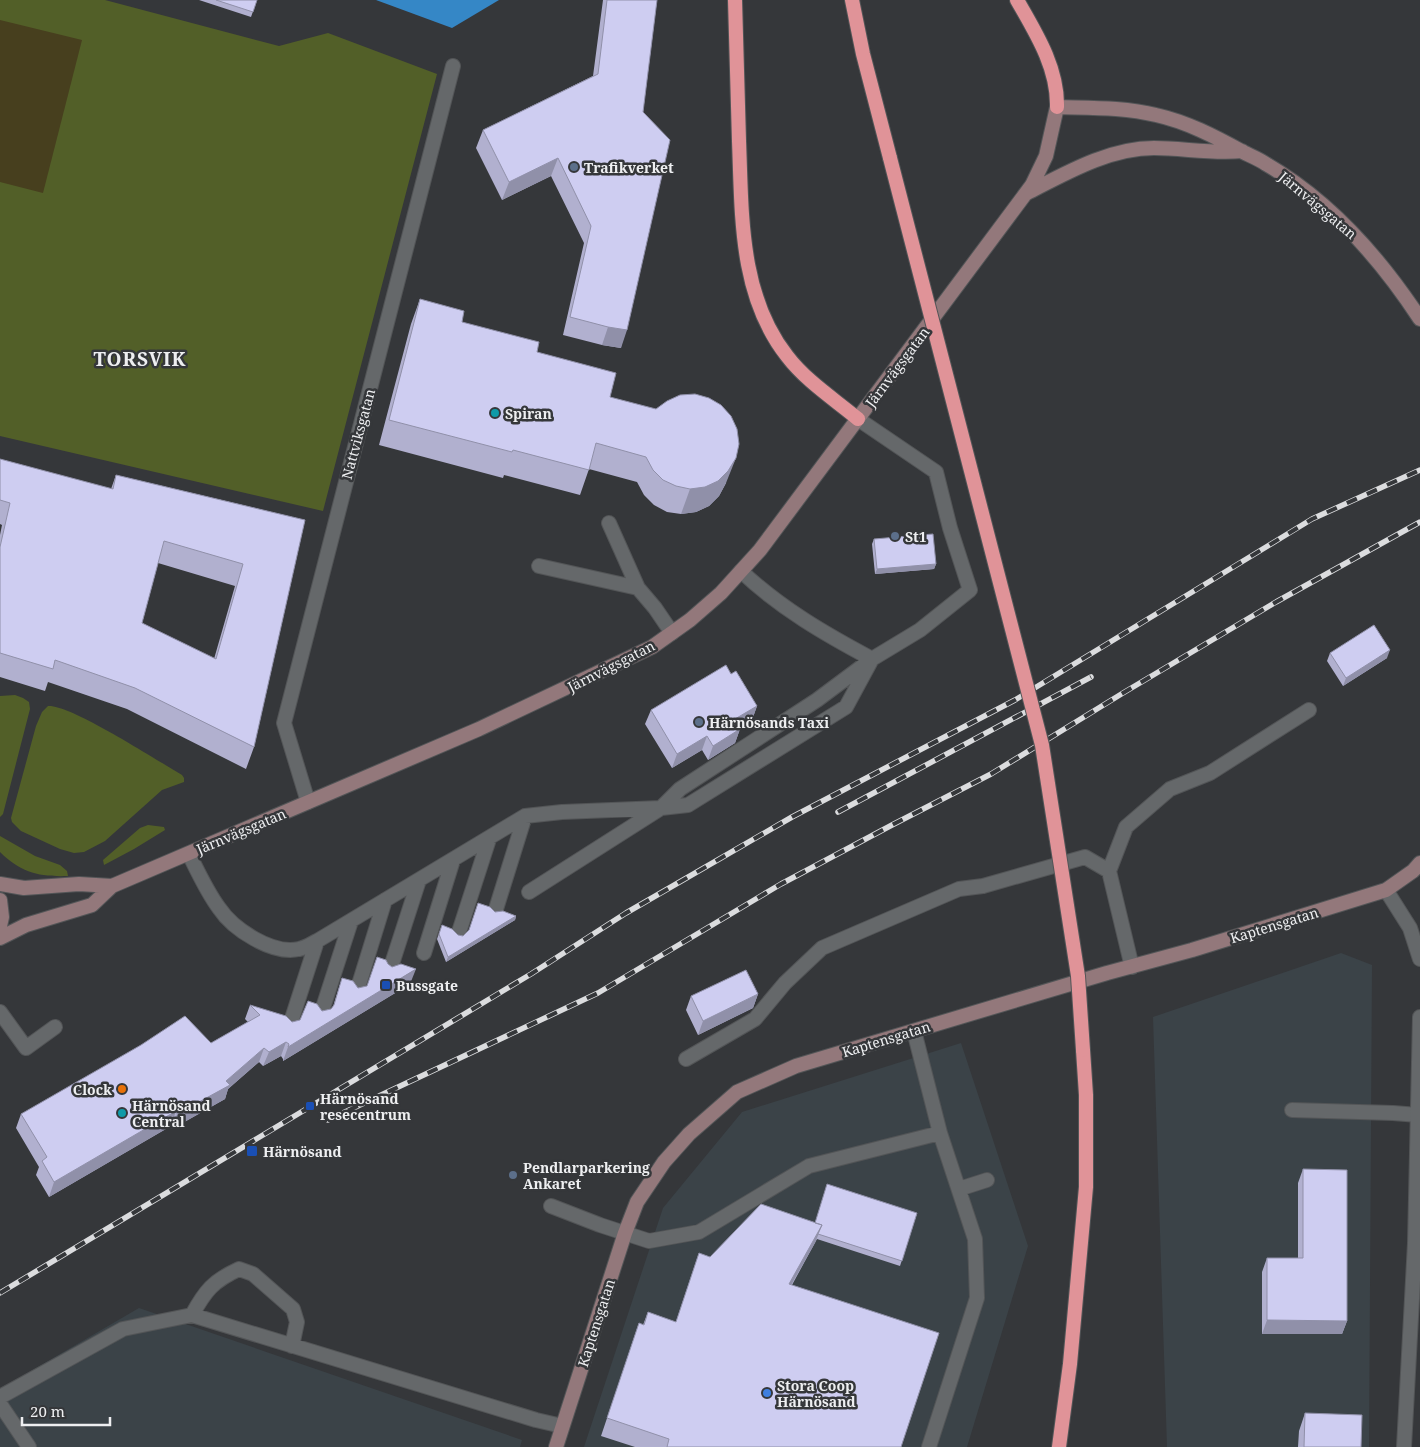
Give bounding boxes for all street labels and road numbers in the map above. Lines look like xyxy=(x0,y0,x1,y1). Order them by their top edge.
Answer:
street label: Järnvägsgatan xyxy=(1275,166,1361,243)
street label: Järnvägsgatan xyxy=(860,323,933,412)
street label: Nattviksgatan xyxy=(337,387,379,481)
street label: Järnvägsgatan xyxy=(563,636,658,697)
street label: Järnvägsgatan xyxy=(192,804,289,859)
street label: Kaptensgatan xyxy=(1228,903,1320,947)
street label: Kaptensgatan xyxy=(840,1017,932,1061)
street label: Kaptensgatan xyxy=(573,1277,619,1369)

